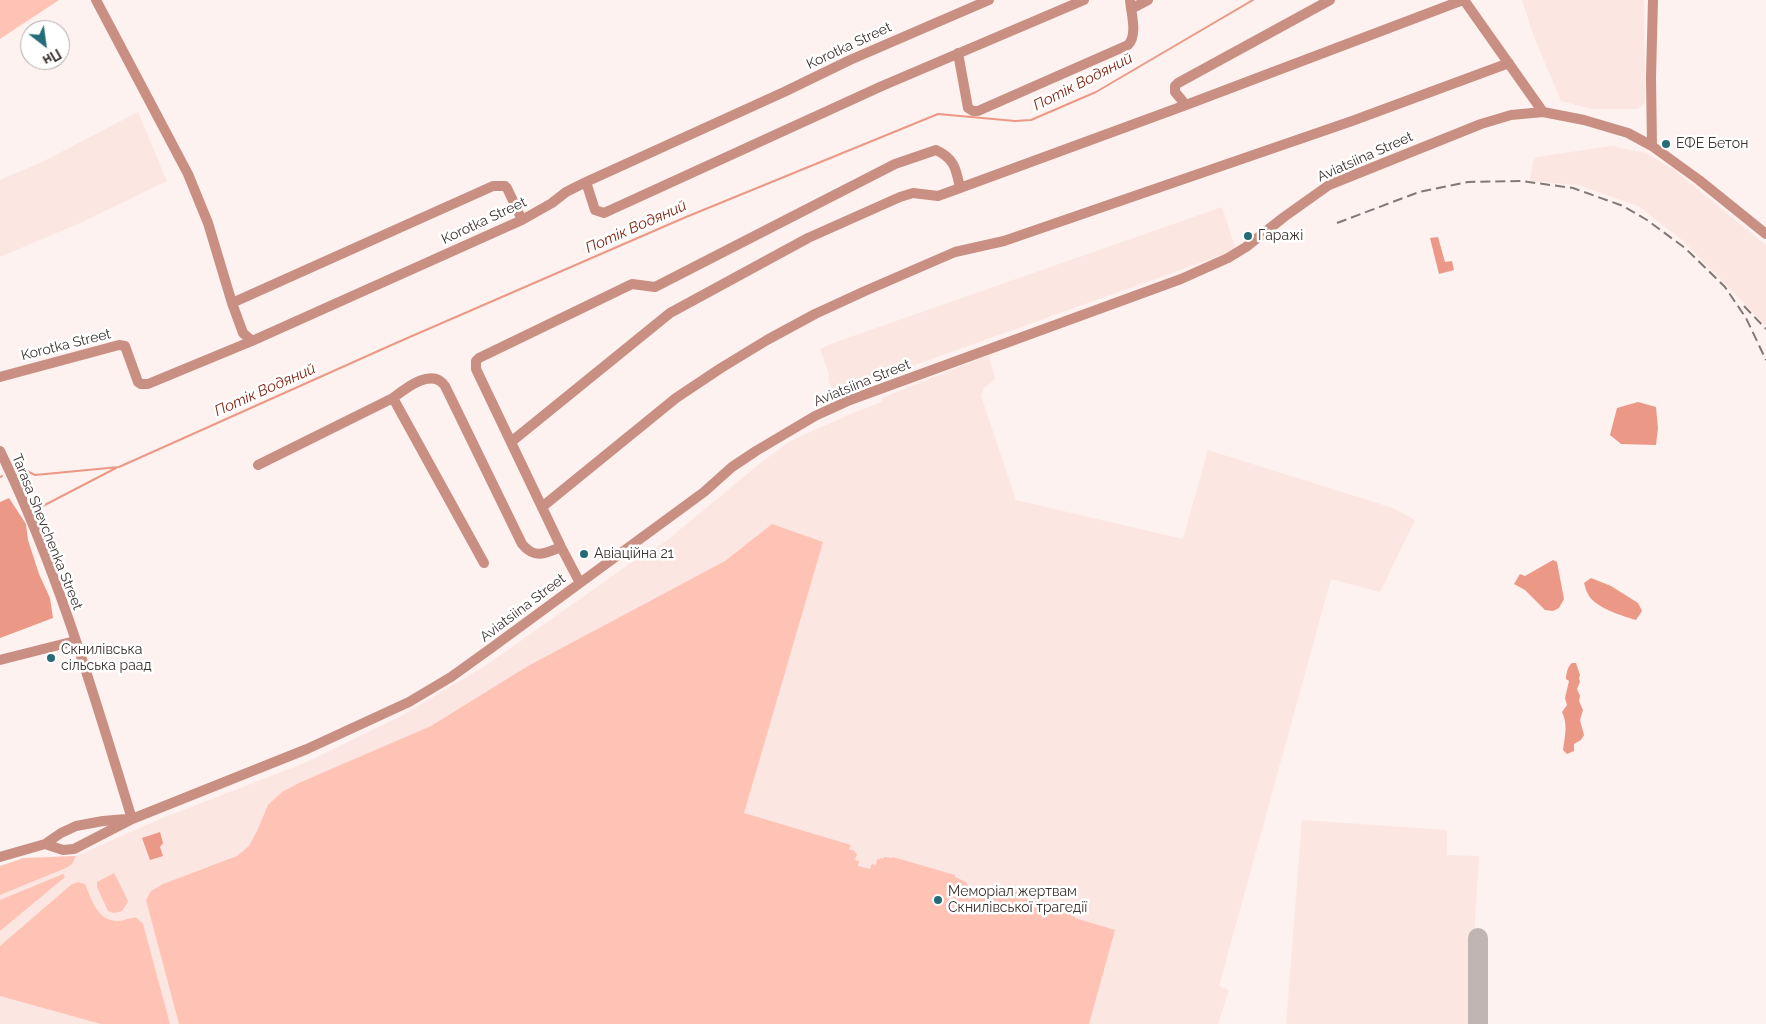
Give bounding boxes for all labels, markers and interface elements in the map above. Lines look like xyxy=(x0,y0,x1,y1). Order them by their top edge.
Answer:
street label: Korotka Street xyxy=(804,19,894,73)
north arrow xyxy=(20,20,70,70)
text: Пн xyxy=(40,46,64,69)
water label: Потік Водяний xyxy=(1030,49,1136,115)
street label: Aviatsiina Street xyxy=(1315,128,1415,186)
place label: ЕФЕ Бетон xyxy=(1676,136,1748,152)
marker: ЕФЕ Бетон xyxy=(1660,138,1672,150)
street label: Korotka Street xyxy=(439,194,529,248)
water label: Потік Водяний xyxy=(583,197,689,257)
place label: Гаражі xyxy=(1258,228,1303,244)
marker: Гаражі xyxy=(1242,230,1254,242)
street label: Korotka Street xyxy=(19,326,113,364)
street label: Aviatsiina Street xyxy=(811,356,913,410)
water label: Потік Водяний xyxy=(212,360,318,420)
street label: Tarasa Shevchenka Street xyxy=(8,452,86,612)
place label: Авіаційна 21 xyxy=(594,546,674,562)
marker: Авіаційна 21 xyxy=(578,548,590,560)
street label: Aviatsiina Street xyxy=(477,570,569,646)
place label: Скнилівська сільська раад xyxy=(61,642,152,674)
marker: Скнилівська сільська раад xyxy=(45,652,57,664)
place label: Меморіал жертвам Скнилівської трагедії xyxy=(948,884,1087,916)
marker: Меморіал жертвам Скнилівської трагедії xyxy=(932,894,944,906)

